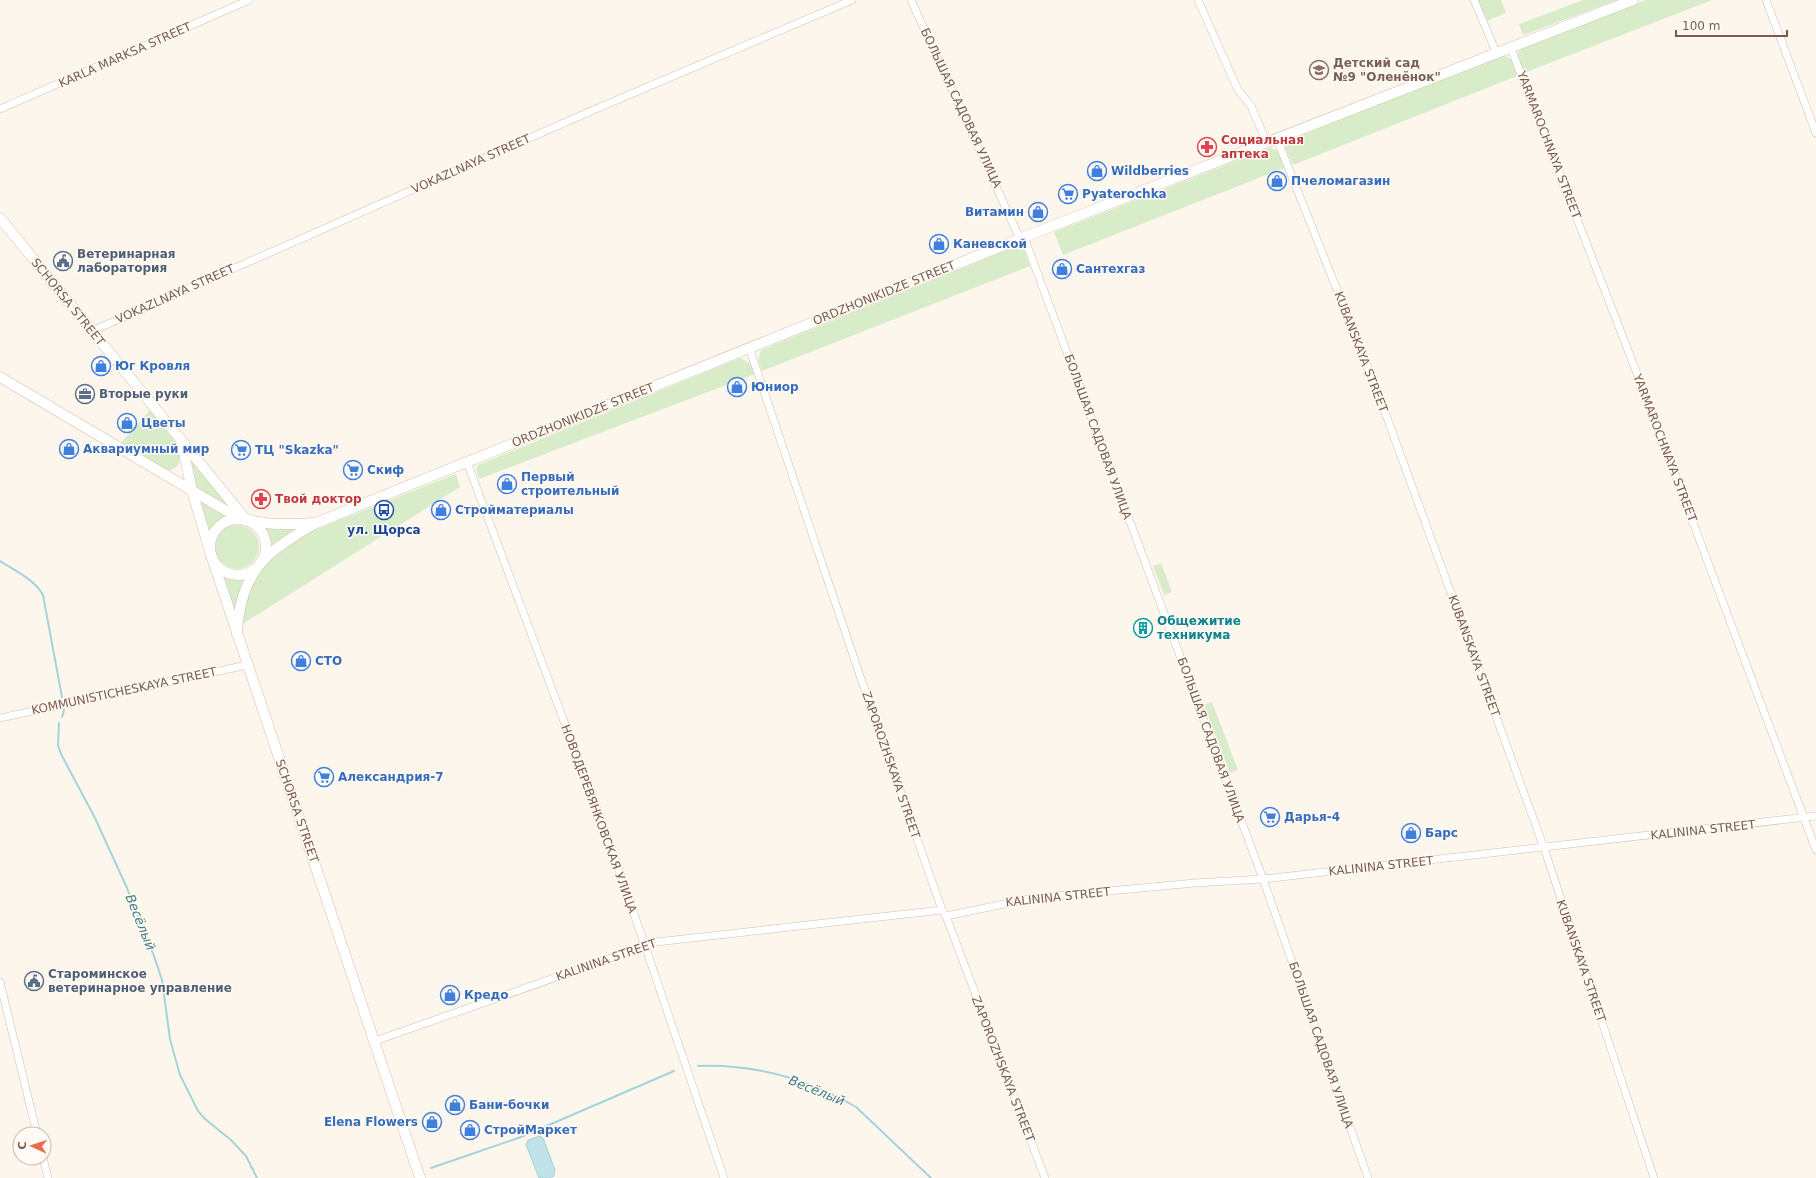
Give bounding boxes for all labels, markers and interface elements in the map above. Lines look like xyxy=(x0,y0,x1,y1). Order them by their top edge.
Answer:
scale bar xyxy=(1676,12,1787,38)
street label: KARLA MARKSA STREET xyxy=(57,19,194,91)
text: 100 m xyxy=(1682,19,1720,33)
street label: БОЛЬШАЯ САДОВАЯ УЛИЦА xyxy=(918,26,1005,191)
place label: Детский сад №9 "Оленёнок" xyxy=(1333,56,1441,84)
school or university icon: Детский сад №9 "Оленёнок" xyxy=(1308,59,1330,81)
street label: YARMAROCHNAYA STREET xyxy=(1514,68,1584,221)
street label: VOKAZLNAYA STREET xyxy=(409,131,533,197)
place label: Социальная аптека xyxy=(1221,133,1304,161)
pharmacy icon: Социальная аптека xyxy=(1196,136,1218,158)
shop icon: Wildberries xyxy=(1086,160,1108,182)
place label: Wildberries xyxy=(1111,164,1189,178)
shop icon: Пчеломагазин xyxy=(1266,170,1288,192)
place label: Пчеломагазин xyxy=(1291,174,1390,188)
supermarket icon: Pyaterochka xyxy=(1057,183,1079,205)
place label: Pyaterochka xyxy=(1082,187,1167,201)
shop icon: Витамин xyxy=(1027,201,1049,223)
place label: Витамин xyxy=(965,205,1024,219)
shop icon: Каневской xyxy=(928,233,950,255)
place label: Каневской xyxy=(953,237,1027,251)
place label: Ветеринарная лаборатория xyxy=(77,247,175,275)
public building icon: Ветеринарная лаборатория xyxy=(52,250,74,272)
street label: SCHORSA STREET xyxy=(28,255,108,349)
street label: ORDZHONIKIDZE STREET xyxy=(811,258,958,328)
shop icon: Сантехгаз xyxy=(1051,258,1073,280)
street label: VOKAZLNAYA STREET xyxy=(113,261,237,327)
place label: Сантехгаз xyxy=(1076,262,1145,276)
street label: KUBANSKAYA STREET xyxy=(1331,290,1391,415)
street label: БОЛЬШАЯ САДОВАЯ УЛИЦА xyxy=(1062,352,1135,522)
shop icon: Юг Кровля xyxy=(90,355,112,377)
place label: Юг Кровля xyxy=(115,359,190,373)
street label: YARMAROCHNAYA STREET xyxy=(1630,371,1700,524)
shop icon: Юниор xyxy=(726,376,748,398)
street label: ORDZHONIKIDZE STREET xyxy=(510,380,657,450)
place label: Юниор xyxy=(751,380,799,394)
office icon: Вторые руки xyxy=(74,383,96,405)
place label: Вторые руки xyxy=(99,387,188,401)
shop icon: Цветы xyxy=(116,412,138,434)
place label: Цветы xyxy=(141,416,186,430)
shop icon: Аквариумный мир xyxy=(58,438,80,460)
supermarket icon: ТЦ "Skazka" xyxy=(230,439,252,461)
place label: Аквариумный мир xyxy=(83,442,210,456)
place label: ТЦ "Skazka" xyxy=(255,443,339,457)
supermarket icon: Скиф xyxy=(342,459,364,481)
place label: Скиф xyxy=(367,463,404,477)
place label: Первый строительный xyxy=(521,470,619,498)
shop icon: Первый строительный xyxy=(496,473,518,495)
pharmacy icon: Твой доктор xyxy=(250,488,272,510)
place label: Твой доктор xyxy=(275,492,362,506)
bus stop icon: ул. Щорса xyxy=(373,499,395,521)
shop icon: Стройматериалы xyxy=(430,499,452,521)
place label: Стройматериалы xyxy=(455,503,574,517)
place label: ул. Щорса xyxy=(347,523,421,537)
street label: KUBANSKAYA STREET xyxy=(1445,593,1503,719)
place label: Общежитие техникума xyxy=(1157,614,1241,642)
building icon: Общежитие техникума xyxy=(1132,617,1154,639)
shop icon: СТО xyxy=(290,650,312,672)
place label: СТО xyxy=(315,654,342,668)
street label: БОЛЬШАЯ САДОВАЯ УЛИЦА xyxy=(1175,655,1248,825)
street label: KOMMUNISTICHESKAYA STREET xyxy=(30,664,218,717)
street label: ZAPOROZHSKAYA STREET xyxy=(859,689,923,841)
street label: НОВОДЕРЕВЯНКОВСКАЯ УЛИЦА xyxy=(558,723,640,916)
street label: SCHORSA STREET xyxy=(273,757,321,865)
supermarket icon: Александрия-7 xyxy=(313,766,335,788)
place label: Александрия-7 xyxy=(338,770,444,784)
supermarket icon: Дарья-4 xyxy=(1259,806,1281,828)
place label: Дарья-4 xyxy=(1284,810,1340,824)
street label: KALININA STREET xyxy=(1650,817,1757,842)
shop icon: Барс xyxy=(1400,822,1422,844)
place label: Барс xyxy=(1425,826,1458,840)
street label: KALININA STREET xyxy=(1328,853,1435,878)
street label: KALININA STREET xyxy=(1005,884,1112,909)
water label: Весёлый xyxy=(123,892,159,952)
street label: KUBANSKAYA STREET xyxy=(1553,898,1609,1025)
street label: KALININA STREET xyxy=(554,936,659,984)
street label: БОЛЬШАЯ САДОВАЯ УЛИЦА xyxy=(1286,960,1356,1131)
place label: Староминское ветеринарное управление xyxy=(48,967,232,995)
public building icon: Староминское ветеринарное управление xyxy=(23,970,45,992)
shop icon: Кредо xyxy=(439,984,461,1006)
place label: Кредо xyxy=(464,988,508,1002)
street label: ZAPOROZHSKAYA STREET xyxy=(969,994,1038,1144)
water label: Весёлый xyxy=(787,1072,847,1108)
shop icon: Бани-бочки xyxy=(444,1094,466,1116)
place label: Бани-бочки xyxy=(469,1098,549,1112)
shop icon: Elena Flowers xyxy=(421,1111,443,1133)
place label: Elena Flowers xyxy=(324,1115,418,1129)
shop icon: СтройМаркет xyxy=(459,1119,481,1141)
place label: СтройМаркет xyxy=(484,1123,577,1137)
north arrow xyxy=(12,1126,52,1166)
text: С xyxy=(16,1141,29,1150)

